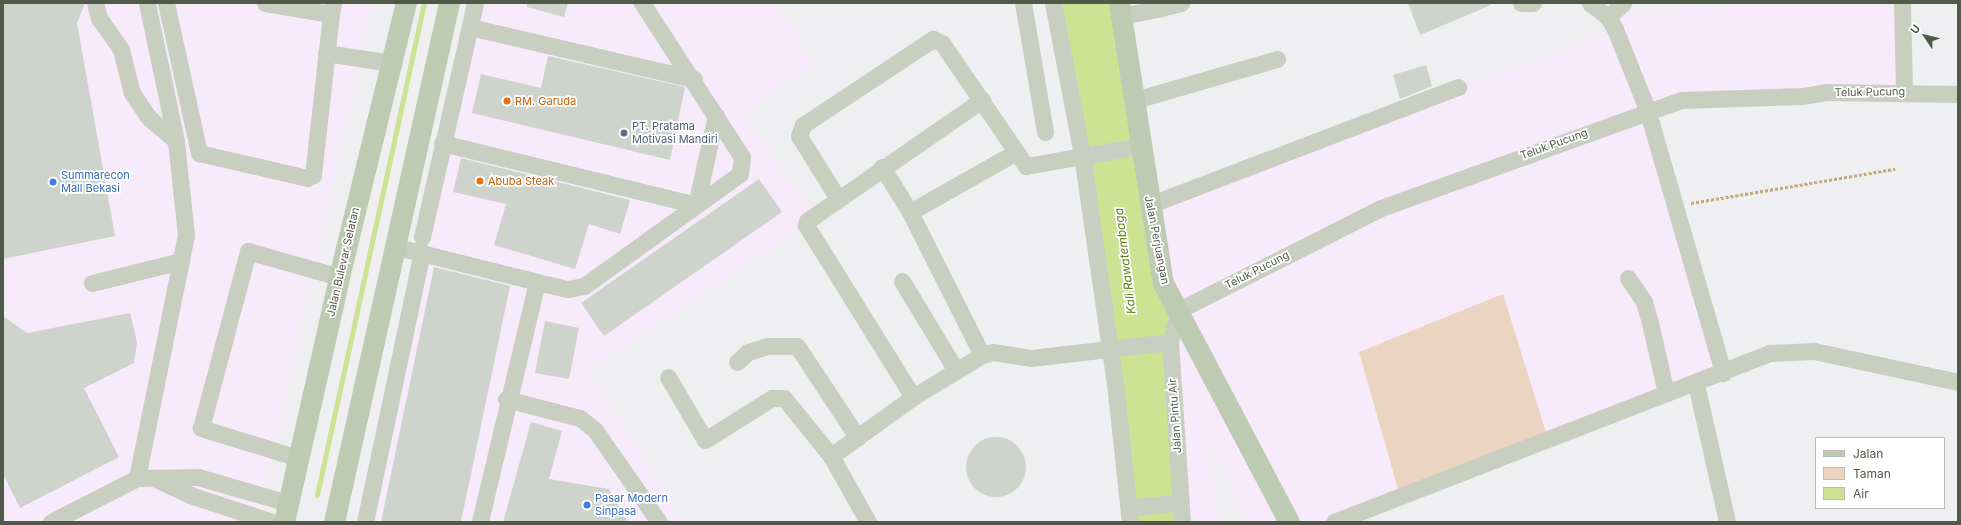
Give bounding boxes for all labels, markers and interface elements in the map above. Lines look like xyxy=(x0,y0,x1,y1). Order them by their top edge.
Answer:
north arrow xyxy=(1905,16,1945,56)
text: U xyxy=(1907,22,1923,36)
street label: Teluk Pucung xyxy=(1835,85,1905,99)
place label: RM. Garuda xyxy=(515,94,576,108)
marker: RM. Garuda xyxy=(502,96,512,106)
place label: PT. Pratama Motivasi Mandiri xyxy=(632,120,718,146)
street label: Teluk Pucung xyxy=(1519,126,1589,162)
marker: PT. Pratama Motivasi Mandiri xyxy=(619,128,629,138)
place label: Summarecon Mall Bekasi xyxy=(61,169,130,195)
place label: Abuba Steak xyxy=(488,174,554,188)
marker: Abuba Steak xyxy=(475,176,485,186)
marker: Summarecon Mall Bekasi xyxy=(48,177,58,187)
street label: Jalan Perjuangan xyxy=(1142,195,1172,285)
street label: Jalan Bulevar Selatan xyxy=(324,206,362,318)
water label: Kali Rawatembaga xyxy=(1111,207,1139,315)
street label: Teluk Pucung xyxy=(1223,248,1291,292)
street label: Jalan Pintu Air xyxy=(1166,378,1184,454)
legend xyxy=(1815,437,1945,509)
text: Jalan xyxy=(1853,446,1883,461)
text: Taman xyxy=(1853,466,1891,481)
text: Air xyxy=(1853,486,1869,501)
place label: Pasar Modern Sinpasa xyxy=(595,492,668,518)
marker: Pasar Modern Sinpasa xyxy=(582,500,592,510)

